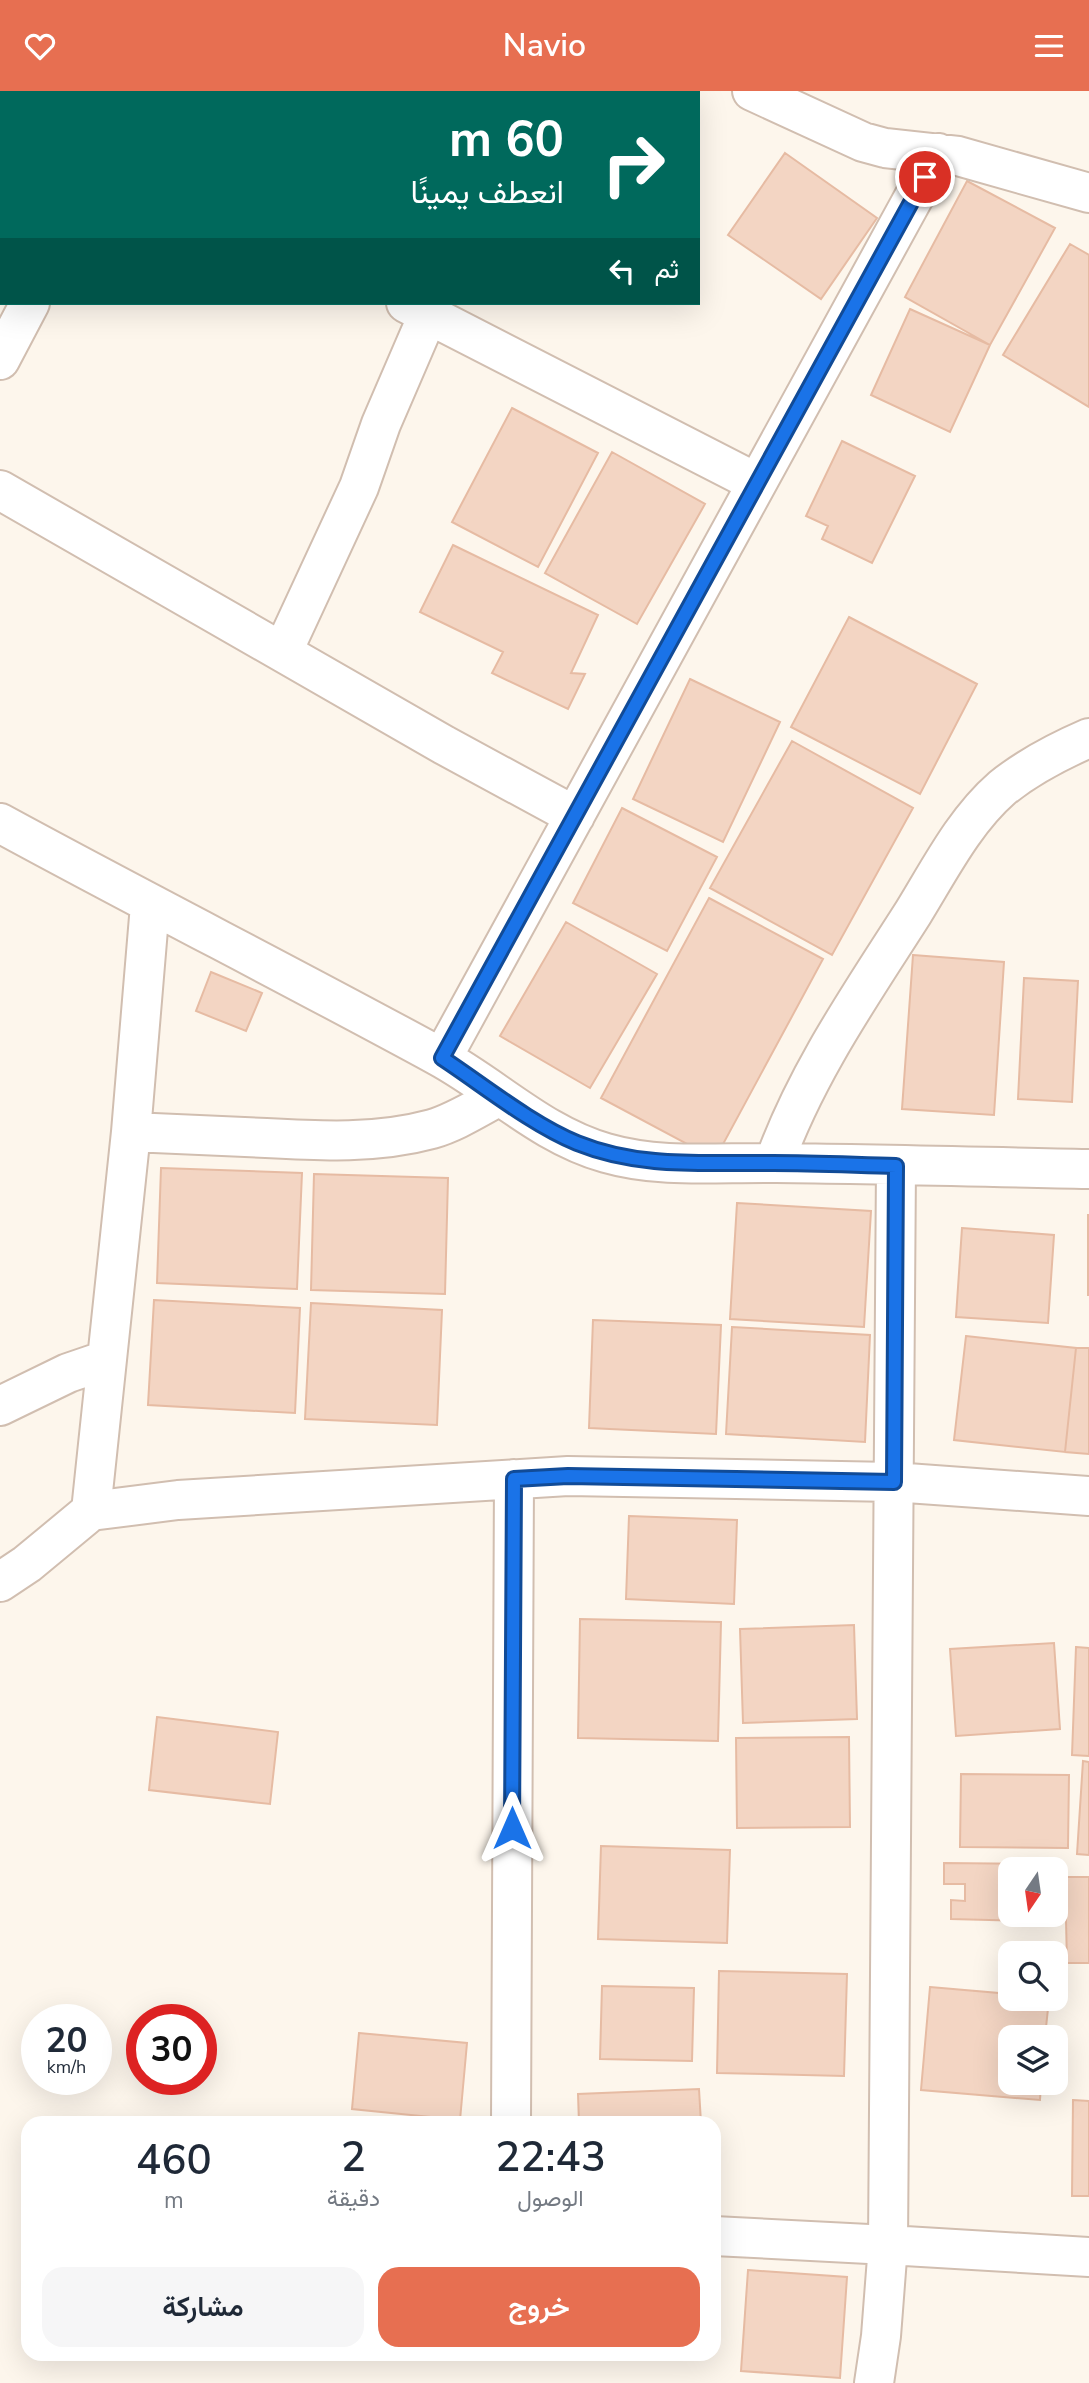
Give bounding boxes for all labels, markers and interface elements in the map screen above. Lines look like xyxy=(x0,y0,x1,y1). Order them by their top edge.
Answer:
text: Navio xyxy=(503,24,586,67)
icon: heart xyxy=(21,27,59,65)
icon: menu xyxy=(1030,27,1068,65)
text: 60 m xyxy=(449,106,564,173)
icon: right xyxy=(588,119,679,210)
pin xyxy=(895,147,955,207)
icon: arrive xyxy=(906,158,944,196)
text: انعطف يمينًا xyxy=(411,171,564,214)
icon: left xyxy=(603,252,641,290)
text: ثم xyxy=(655,252,679,287)
position arrow xyxy=(475,1791,549,1865)
north arrow xyxy=(998,1857,1068,1927)
map controls xyxy=(998,1857,1068,2095)
button: search xyxy=(998,1941,1068,2011)
speed limit sign: 30 xyxy=(126,2004,217,2095)
text: 20 xyxy=(45,2017,88,2064)
button: layers xyxy=(998,2025,1068,2095)
text: km/h xyxy=(47,2055,86,2079)
text: 2 xyxy=(341,2129,366,2186)
text: 22:43 xyxy=(495,2129,606,2186)
text: 460 xyxy=(136,2132,212,2189)
text: دقيقة xyxy=(327,2183,380,2214)
text: الوصول xyxy=(517,2183,584,2214)
text: m xyxy=(164,2185,184,2216)
button: مشاركة xyxy=(42,2267,364,2347)
button: خروج xyxy=(378,2267,700,2347)

